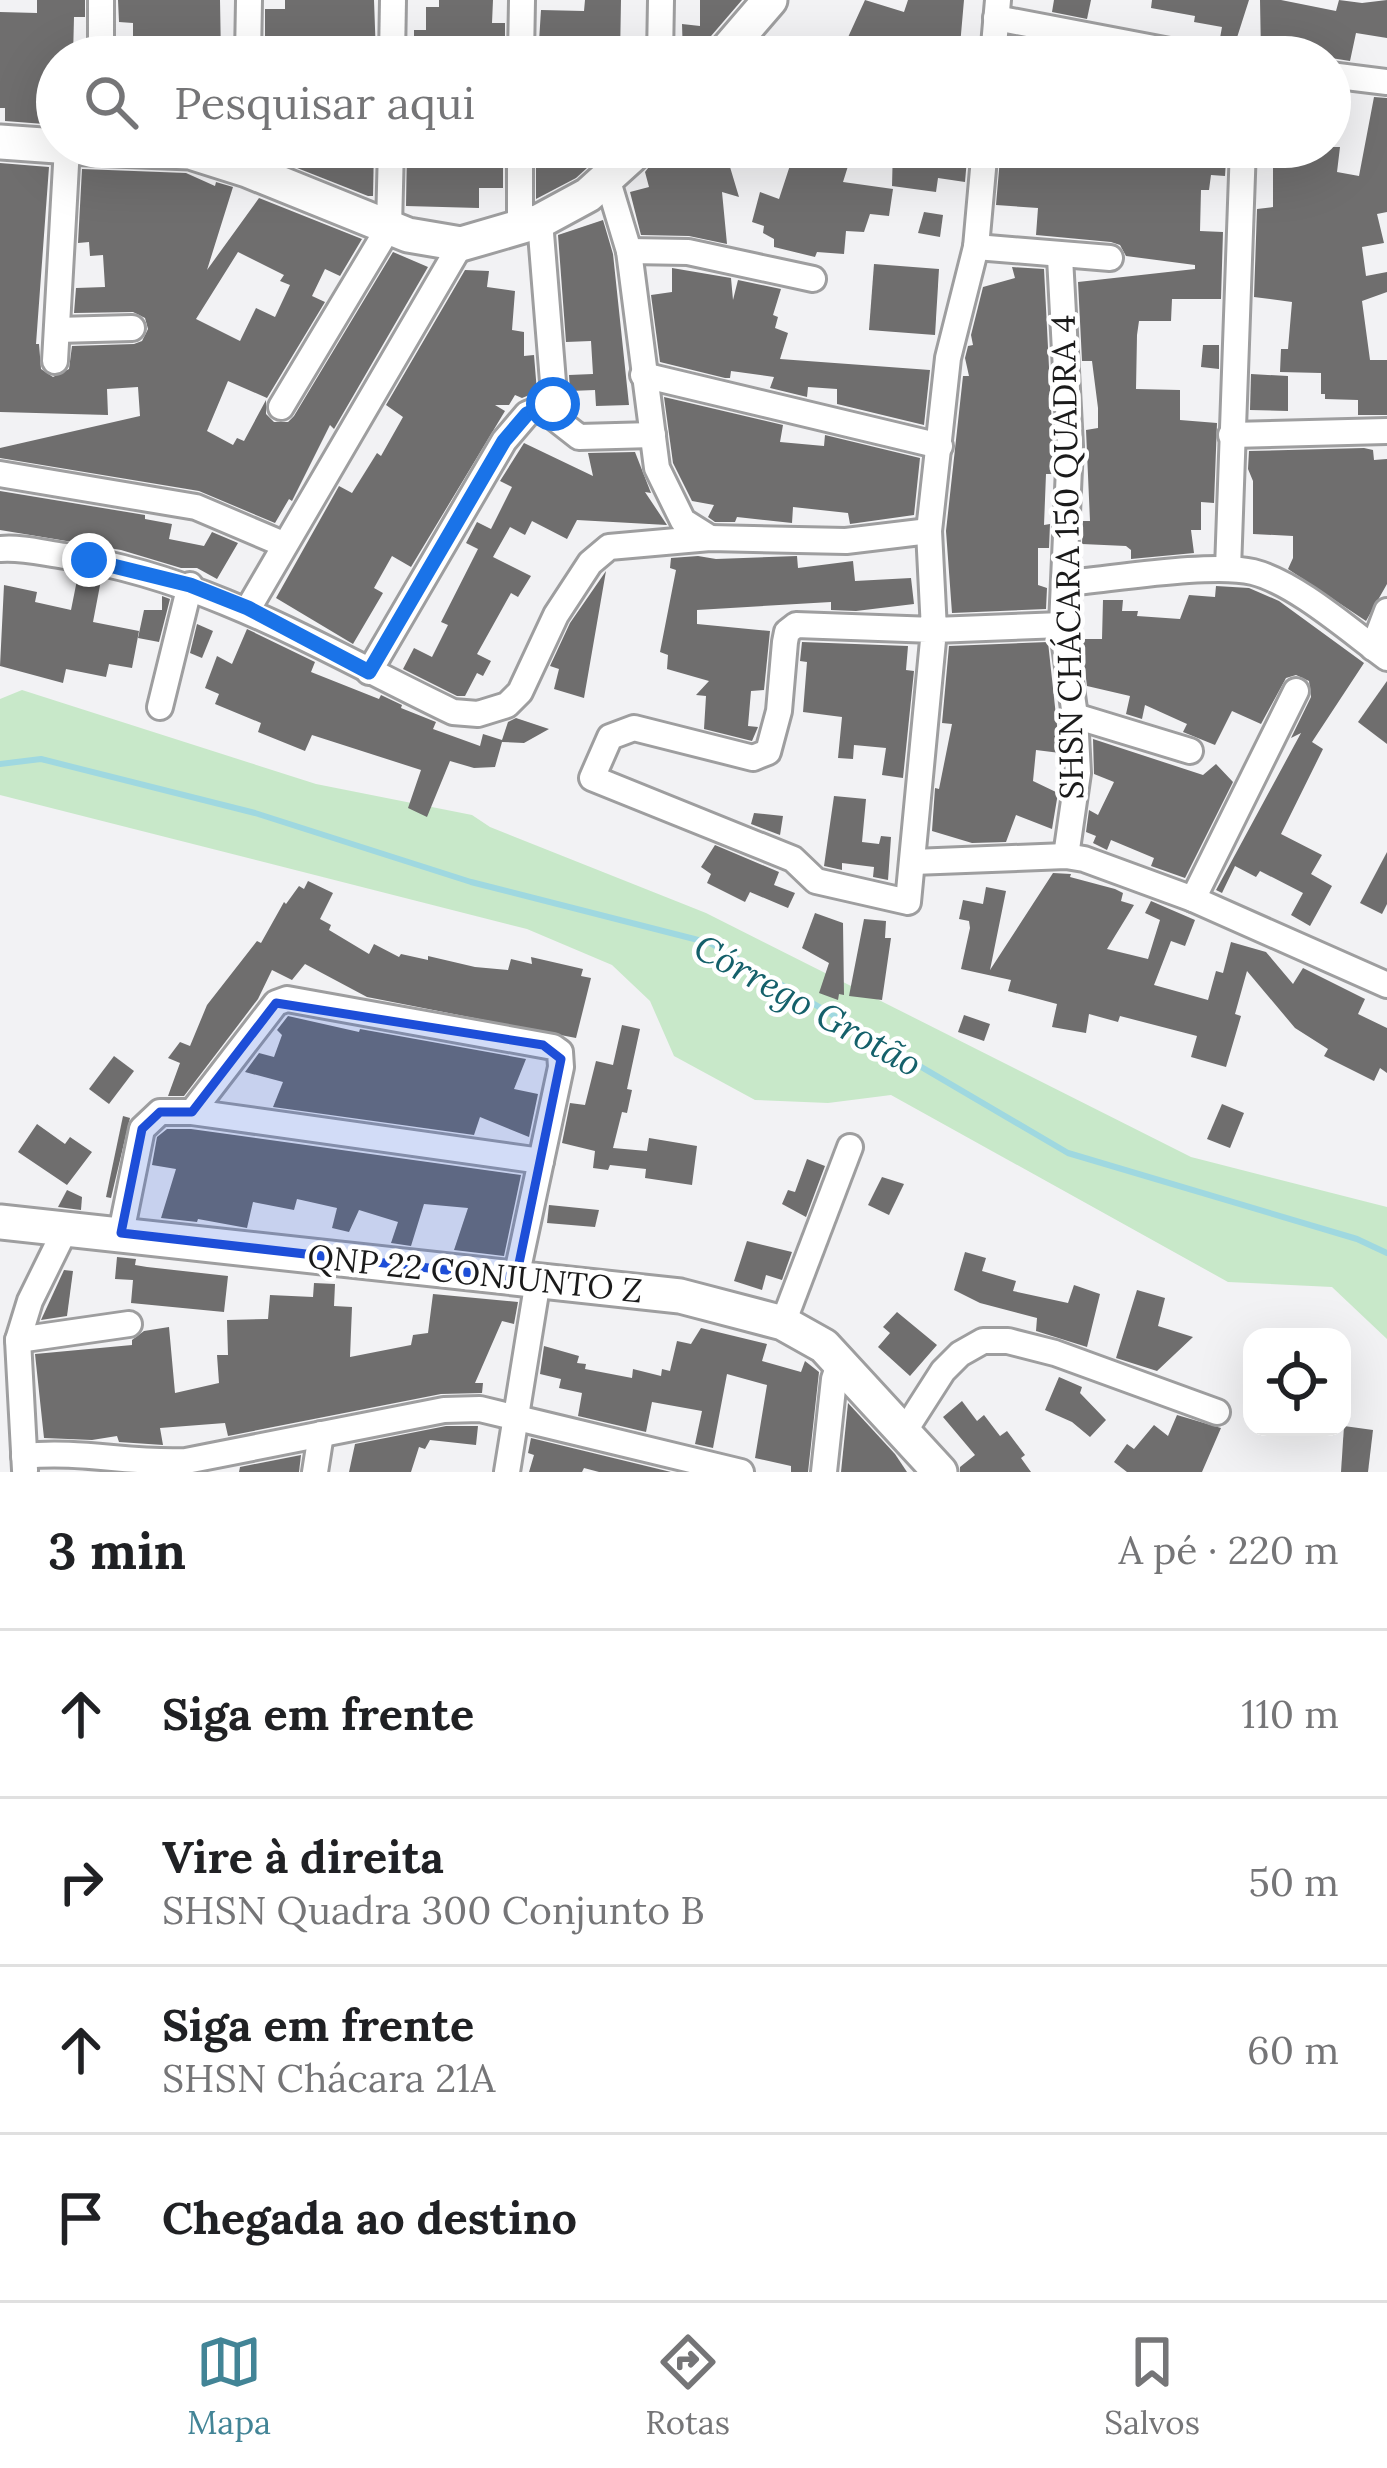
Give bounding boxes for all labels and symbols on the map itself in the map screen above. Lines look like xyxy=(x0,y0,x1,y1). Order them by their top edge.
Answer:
street label: SHSN CHÁCARA 150 QUADRA 4 xyxy=(1042,314,1092,800)
route start xyxy=(526,377,580,431)
route end xyxy=(62,533,116,587)
water label: Córrego Grotão xyxy=(686,923,930,1087)
street label: QNP 22 CONJUNTO Z xyxy=(306,1235,644,1311)

